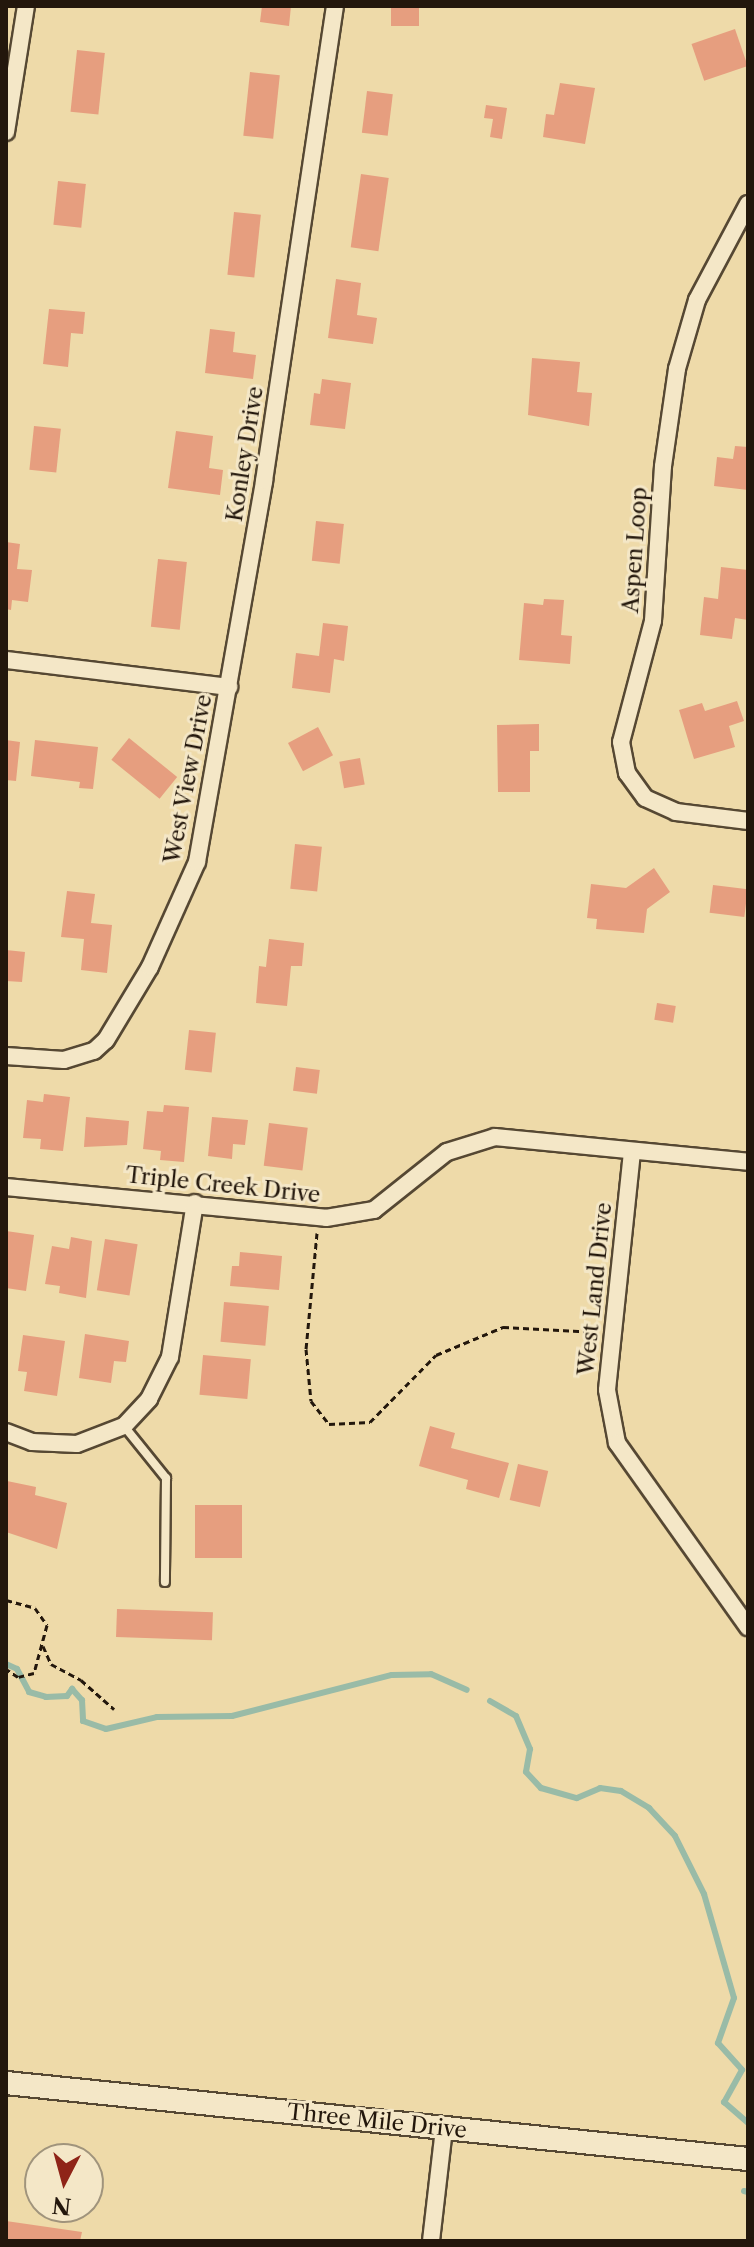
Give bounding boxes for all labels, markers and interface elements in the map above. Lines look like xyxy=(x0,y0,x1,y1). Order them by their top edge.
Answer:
street label: Konley Drive xyxy=(221,384,269,524)
street label: Aspen Loop xyxy=(617,486,653,614)
street label: West View Drive xyxy=(159,691,217,867)
street label: Triple Creek Drive xyxy=(124,1162,322,1208)
street label: West Land Drive xyxy=(573,1201,617,1377)
street label: Three Mile Drive xyxy=(286,2098,468,2144)
north arrow xyxy=(24,2143,104,2223)
text: N xyxy=(51,2191,73,2220)

